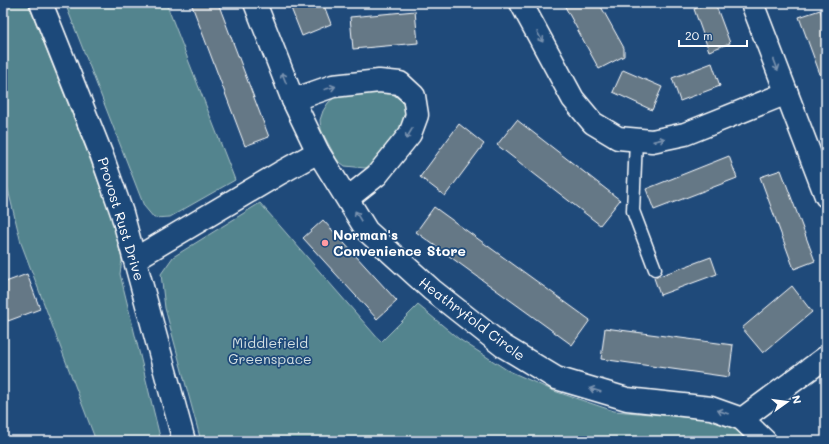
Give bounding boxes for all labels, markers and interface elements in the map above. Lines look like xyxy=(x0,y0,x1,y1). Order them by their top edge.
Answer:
scale bar xyxy=(679,22,747,48)
text: 20 m xyxy=(685,27,713,43)
one-way arrow xyxy=(537,31,544,43)
one-way arrow xyxy=(773,59,781,71)
one-way arrow xyxy=(280,72,288,84)
one-way arrow xyxy=(323,84,336,91)
one-way arrow xyxy=(404,128,412,140)
one-way arrow xyxy=(652,135,665,143)
street label: Provost Rust Drive xyxy=(94,155,149,283)
one-way arrow xyxy=(354,210,362,222)
place label: Norman's Convenience Store xyxy=(333,225,466,260)
marker: Norman's Convenience Store xyxy=(320,238,330,248)
street label: Heathryfold Circle xyxy=(415,272,529,365)
park label: Middlefield Greenspace xyxy=(228,333,312,368)
north arrow xyxy=(767,382,807,422)
one-way arrow xyxy=(589,386,602,393)
text: N xyxy=(789,394,805,405)
one-way arrow xyxy=(717,407,729,415)

